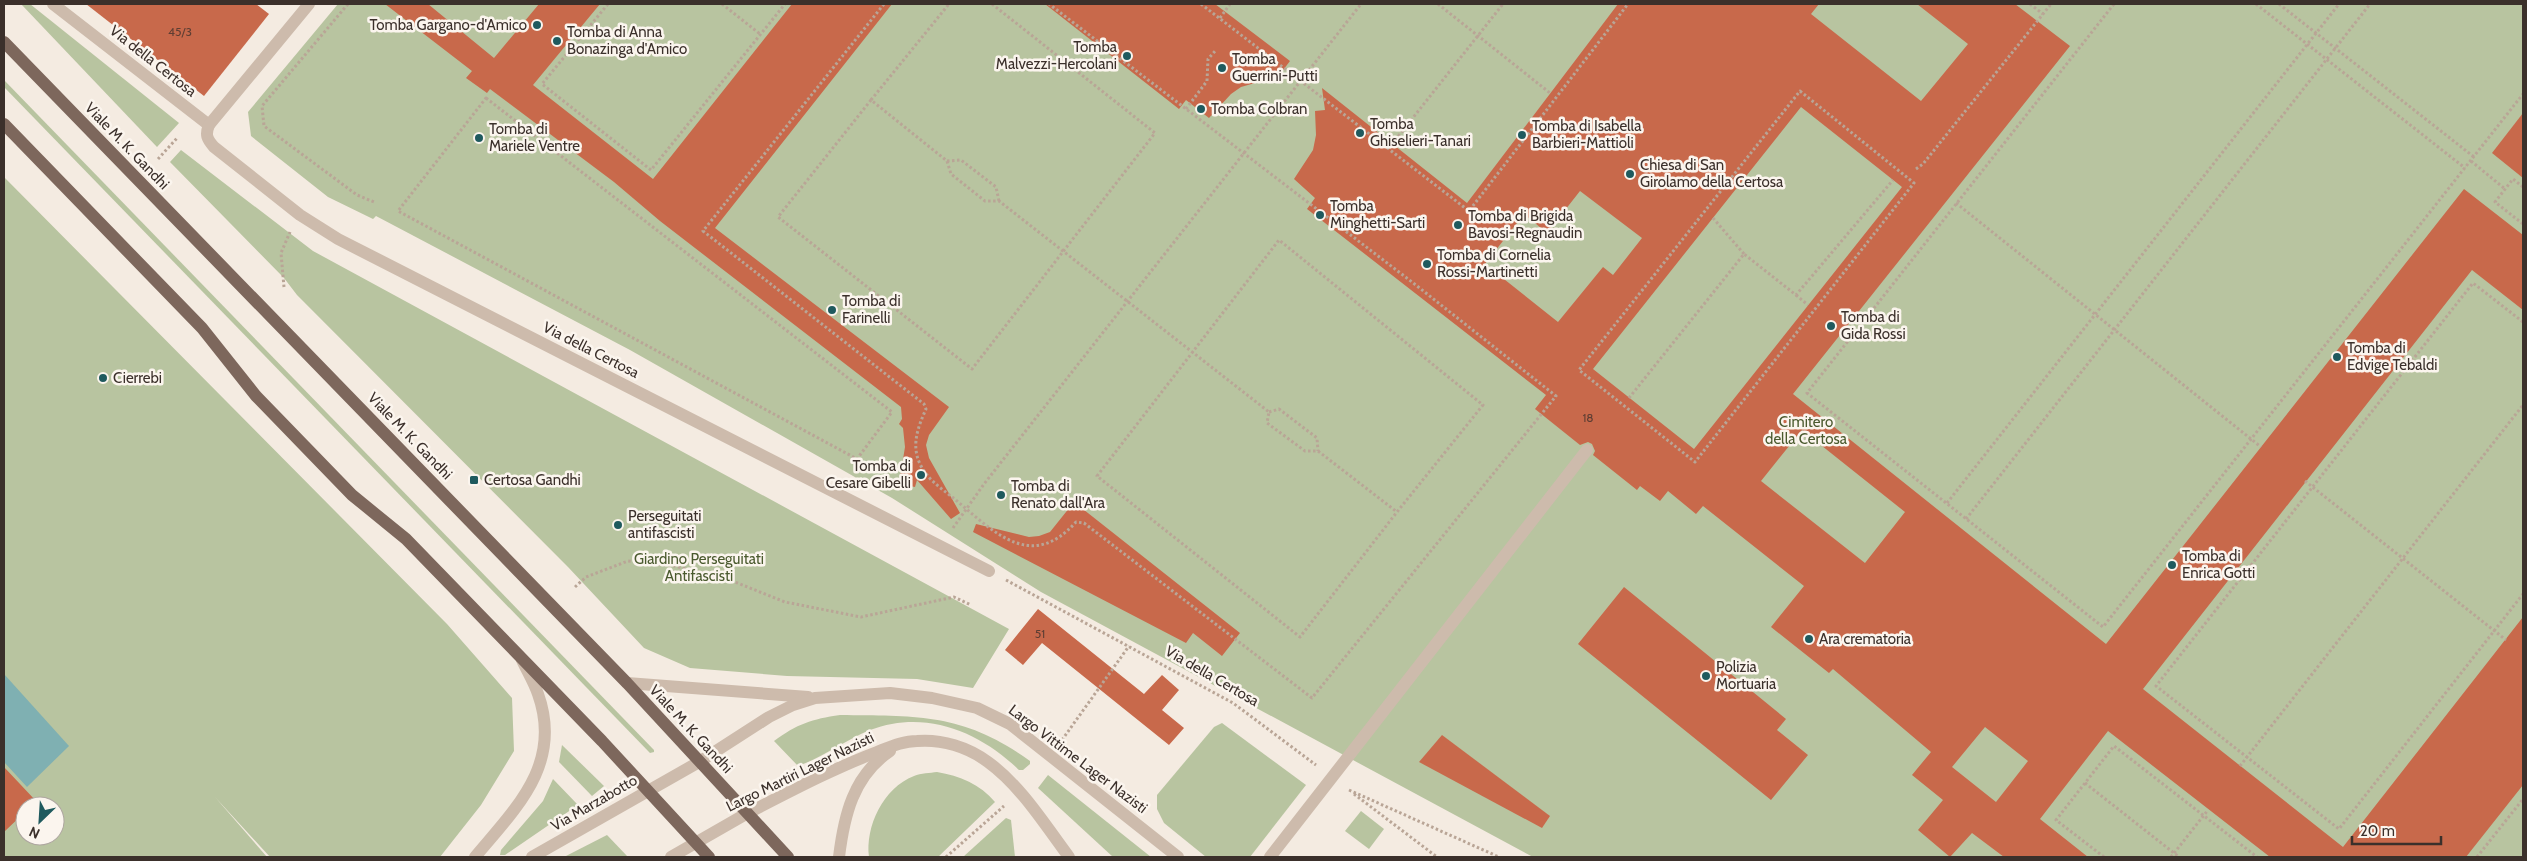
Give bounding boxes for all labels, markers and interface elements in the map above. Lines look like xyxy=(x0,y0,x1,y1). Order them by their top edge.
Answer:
place label: Tomba Gargano-d'Amico xyxy=(370,16,527,34)
marker: Tomba Gargano-d'Amico xyxy=(531,19,543,31)
street label: Via della Certosa xyxy=(106,21,201,101)
place label: Tomba di Anna Bonazinga d'Amico xyxy=(567,23,687,58)
house number: 45/3 xyxy=(168,24,192,39)
marker: Tomba di Anna Bonazinga d'Amico xyxy=(551,35,563,47)
place label: Tomba Malvezzi-Hercolani xyxy=(996,38,1118,73)
marker: Tomba Malvezzi-Hercolani xyxy=(1121,50,1133,62)
place label: Tomba Guerrini-Putti xyxy=(1232,50,1318,85)
marker: Tomba Guerrini-Putti xyxy=(1216,62,1228,74)
street label: Viale M. K. Gandhi xyxy=(81,99,173,193)
place label: Tomba Colbran xyxy=(1211,100,1307,118)
marker: Tomba Colbran xyxy=(1195,103,1207,115)
place label: Tomba Ghiselieri-Tanari xyxy=(1370,115,1471,150)
place label: Tomba di Isabella Barbieri-Mattioli xyxy=(1532,117,1642,152)
place label: Tomba di Mariele Ventre xyxy=(489,120,580,155)
marker: Tomba Ghiselieri-Tanari xyxy=(1354,127,1366,139)
marker: Tomba di Isabella Barbieri-Mattioli xyxy=(1516,129,1528,141)
marker: Tomba di Mariele Ventre xyxy=(473,132,485,144)
place label: Chiesa di San Girolamo della Certosa xyxy=(1640,156,1784,191)
marker: Chiesa di San Girolamo della Certosa xyxy=(1624,168,1636,180)
place label: Tomba Minghetti-Sarti xyxy=(1330,197,1425,232)
place label: Tomba di Brigida Bavosi-Regnaudin xyxy=(1468,207,1582,242)
marker: Tomba Minghetti-Sarti xyxy=(1314,209,1326,221)
marker: Tomba di Brigida Bavosi-Regnaudin xyxy=(1452,219,1464,231)
place label: Tomba di Cornelia Rossi-Martinetti xyxy=(1437,246,1552,281)
marker: Tomba di Cornelia Rossi-Martinetti xyxy=(1421,258,1433,270)
place label: Tomba di Farinelli xyxy=(842,292,901,327)
marker: Tomba di Farinelli xyxy=(826,304,838,316)
place label: Tomba di Gida Rossi xyxy=(1841,308,1906,343)
street label: Via della Certosa xyxy=(540,318,643,382)
marker: Tomba di Gida Rossi xyxy=(1825,320,1837,332)
place label: Tomba di Edvige Tebaldi xyxy=(2347,339,2437,374)
marker: Tomba di Edvige Tebaldi xyxy=(2331,351,2343,363)
place label: Cierrebi xyxy=(113,369,162,387)
marker: Cierrebi xyxy=(97,372,109,384)
street label: Viale M. K. Gandhi xyxy=(364,389,456,483)
house number: 18 xyxy=(1582,410,1594,425)
park label: Cimitero della Certosa xyxy=(1765,413,1848,448)
place label: Tomba di Cesare Gibelli xyxy=(826,457,911,492)
marker: Tomba di Cesare Gibelli xyxy=(915,469,927,481)
place label: Certosa Gandhi xyxy=(484,471,581,489)
marker: Certosa Gandhi xyxy=(468,474,480,486)
place label: Tomba di Renato dall'Ara xyxy=(1011,477,1106,512)
marker: Tomba di Renato dall'Ara xyxy=(995,489,1007,501)
place label: Perseguitati antifascisti xyxy=(628,507,702,542)
marker: Perseguitati antifascisti xyxy=(612,519,624,531)
place label: Tomba di Enrica Gotti xyxy=(2182,547,2255,582)
park label: Giardino Perseguitati Antifascisti xyxy=(634,550,764,585)
marker: Tomba di Enrica Gotti xyxy=(2166,559,2178,571)
house number: 51 xyxy=(1035,626,1045,641)
place label: Ara crematoria xyxy=(1819,630,1912,648)
marker: Ara crematoria xyxy=(1803,633,1815,645)
street label: Via della Certosa xyxy=(1162,642,1263,711)
place label: Polizia Mortuaria xyxy=(1716,658,1777,693)
marker: Polizia Mortuaria xyxy=(1700,670,1712,682)
street label: Viale M. K. Gandhi xyxy=(646,681,736,777)
street label: Largo Vittime Lager Nazisti xyxy=(1005,701,1151,817)
street label: Largo Martiri Lager Nazisti xyxy=(723,728,877,816)
street label: Via Marzabotto xyxy=(548,771,640,835)
north arrow xyxy=(15,796,65,846)
scale bar xyxy=(2352,814,2441,846)
text: 20 m xyxy=(2360,822,2395,840)
text: N xyxy=(26,823,43,843)

